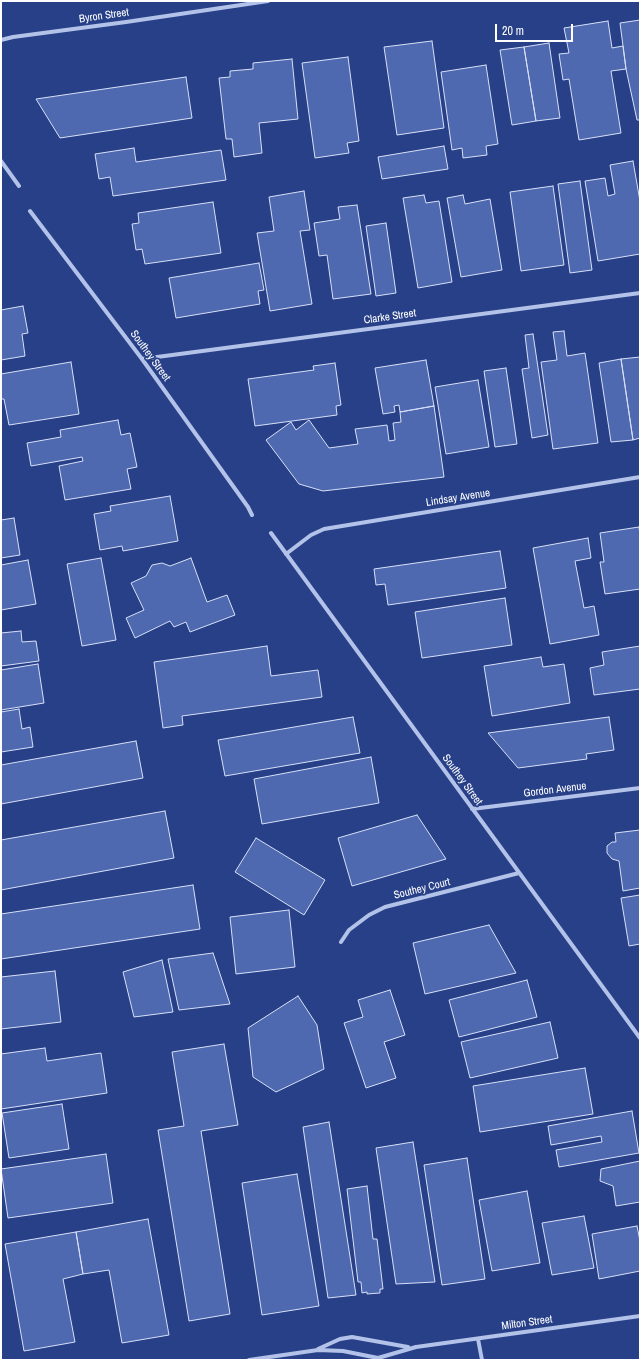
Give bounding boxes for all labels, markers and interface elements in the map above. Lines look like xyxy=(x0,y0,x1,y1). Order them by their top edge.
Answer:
street label: Byron Street xyxy=(78,6,130,26)
scale bar xyxy=(497,16,575,42)
text: 20 m xyxy=(502,23,524,39)
street label: Clarke Street xyxy=(363,307,417,327)
street label: Southey Street xyxy=(127,328,173,384)
street label: Lindsay Avenue xyxy=(425,486,491,510)
street label: Southey Street xyxy=(439,752,485,808)
street label: Gordon Avenue xyxy=(523,780,587,800)
street label: Southey Court xyxy=(392,876,452,902)
street label: Milton Street xyxy=(501,1313,553,1333)

